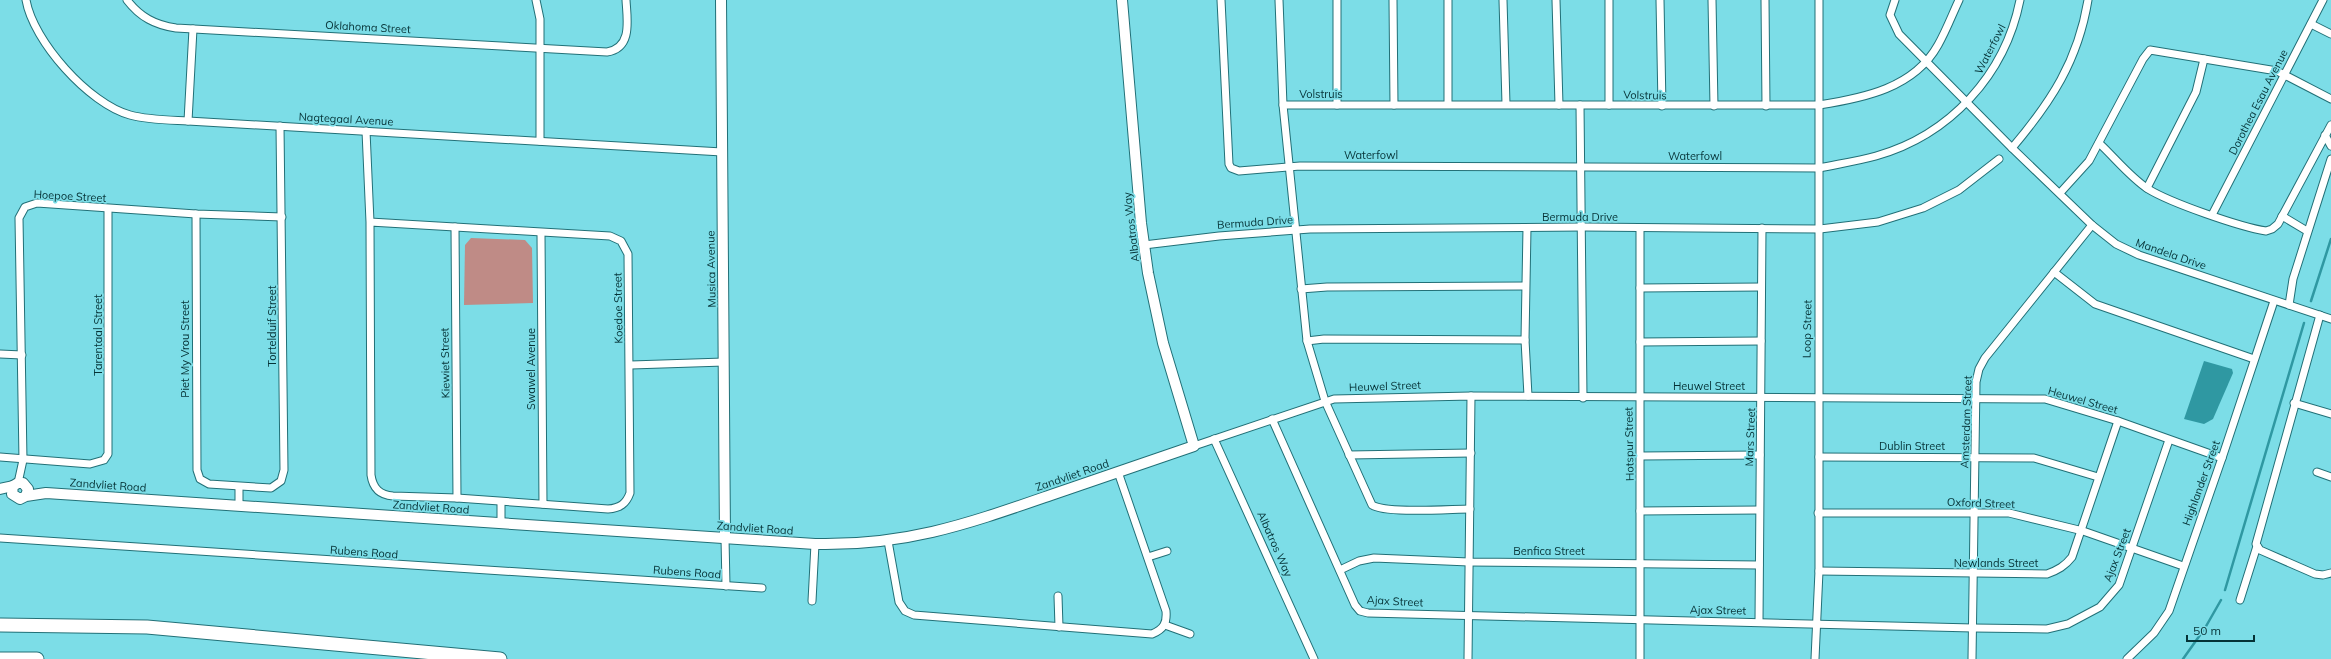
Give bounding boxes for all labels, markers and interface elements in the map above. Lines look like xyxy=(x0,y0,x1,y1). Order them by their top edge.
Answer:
street label: Oklahoma Street xyxy=(325,18,411,36)
street label: Waterfowl xyxy=(1971,22,2009,76)
street label: Dorothea Esau Avenue xyxy=(2225,47,2291,157)
street label: Volstruis xyxy=(1299,87,1343,101)
street label: Volstruis xyxy=(1623,88,1667,102)
street label: Nagtegaal Avenue xyxy=(298,110,394,128)
street label: Waterfowl xyxy=(1344,148,1398,162)
street label: Waterfowl xyxy=(1668,149,1722,163)
street label: Hoepoe Street xyxy=(33,187,107,205)
street label: Albatros Way xyxy=(1120,191,1142,263)
street label: Bermuda Drive xyxy=(1542,210,1618,224)
street label: Bermuda Drive xyxy=(1217,212,1293,232)
street label: Musica Avenue xyxy=(703,230,719,308)
street label: Mandela Drive xyxy=(2134,235,2208,273)
street label: Koedoe Street xyxy=(610,272,626,344)
street label: Tortelduif Street xyxy=(265,285,279,367)
street label: Tarentaal Street xyxy=(91,294,105,376)
street label: Piet My Vrou Street xyxy=(178,300,192,398)
street label: Loop Street xyxy=(1799,300,1815,358)
street label: Kiewiet Street xyxy=(437,327,453,399)
street label: Swawel Avenue xyxy=(524,328,538,410)
street label: Amsterdam Street xyxy=(1957,375,1975,469)
street label: Heuwel Street xyxy=(1349,378,1421,394)
street label: Heuwel Street xyxy=(1673,379,1745,393)
street label: Heuwel Street xyxy=(2046,383,2120,417)
street label: Hotspur Street xyxy=(1621,407,1637,481)
street label: Mars Street xyxy=(1742,407,1758,467)
street label: Highlander Street xyxy=(2179,438,2223,528)
street label: Dublin Street xyxy=(1879,439,1945,453)
street label: Zandvliet Road xyxy=(1033,456,1111,494)
street label: Zandvliet Road xyxy=(69,475,147,495)
street label: Oxford Street xyxy=(1947,495,2015,511)
street label: Zandvliet Road xyxy=(392,497,470,517)
street label: Albatros Way xyxy=(1254,509,1296,579)
street label: Zandvliet Road xyxy=(716,518,794,538)
street label: Ajax Street xyxy=(2100,526,2134,584)
street label: Rubens Road xyxy=(329,543,399,561)
street label: Benfica Street xyxy=(1513,544,1585,558)
street label: Newlands Street xyxy=(1954,556,2038,570)
street label: Rubens Road xyxy=(652,563,722,581)
street label: Ajax Street xyxy=(1366,593,1424,609)
street label: Ajax Street xyxy=(1690,603,1747,617)
scale bar xyxy=(2187,617,2254,643)
text: 50 m xyxy=(2193,623,2221,638)

